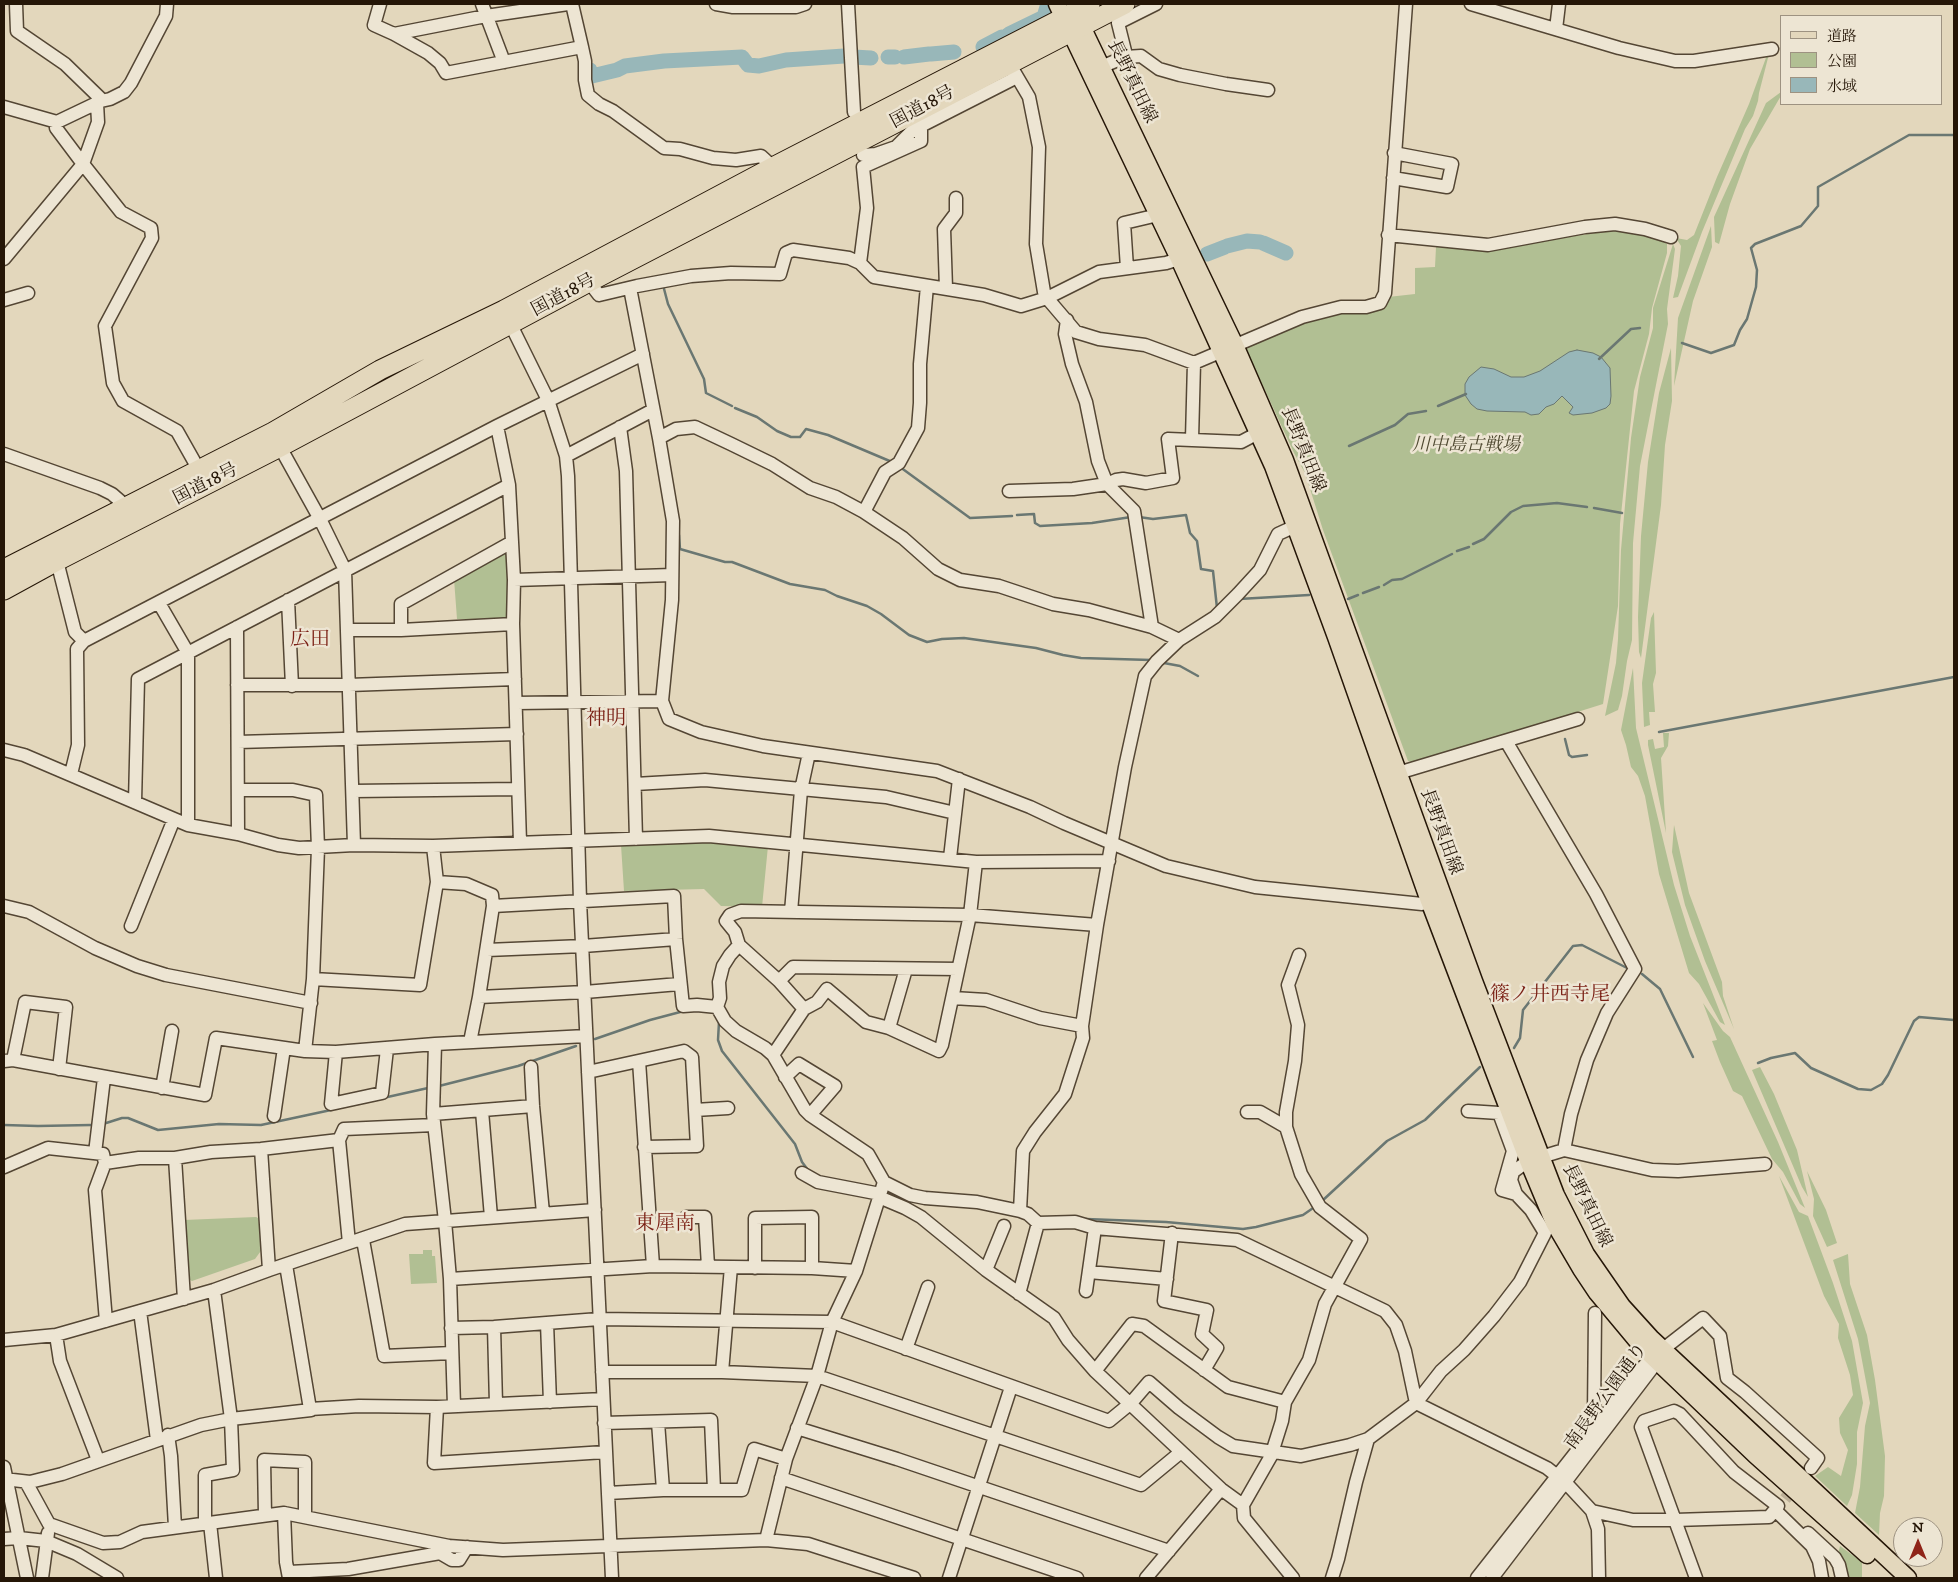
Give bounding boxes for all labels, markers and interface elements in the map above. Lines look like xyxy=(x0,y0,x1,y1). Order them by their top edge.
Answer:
legend xyxy=(1780,15,1943,105)
text: 道路 xyxy=(1827,27,1857,46)
street label: 長野真田線 xyxy=(1102,37,1160,127)
text: 公園 xyxy=(1827,52,1857,71)
text: 水域 xyxy=(1827,77,1857,96)
street label: 国道18号 xyxy=(887,82,959,134)
street label: 国道18号 xyxy=(528,270,600,322)
street label: 長野真田線 xyxy=(1275,404,1329,496)
park label: 川中島古戦場 xyxy=(1412,435,1520,457)
street label: 国道18号 xyxy=(170,460,242,510)
district label: 広田 xyxy=(290,629,330,653)
district label: 神明 xyxy=(586,708,626,732)
street label: 長野真田線 xyxy=(1414,786,1466,878)
district label: 篠ノ井西寺尾 xyxy=(1490,984,1610,1008)
street label: 長野真田線 xyxy=(1557,1161,1615,1251)
district label: 東犀南 xyxy=(635,1213,695,1237)
street label: 南長野公園通り xyxy=(1561,1340,1653,1454)
north arrow xyxy=(1893,1517,1943,1567)
text: N xyxy=(1912,1519,1924,1537)

